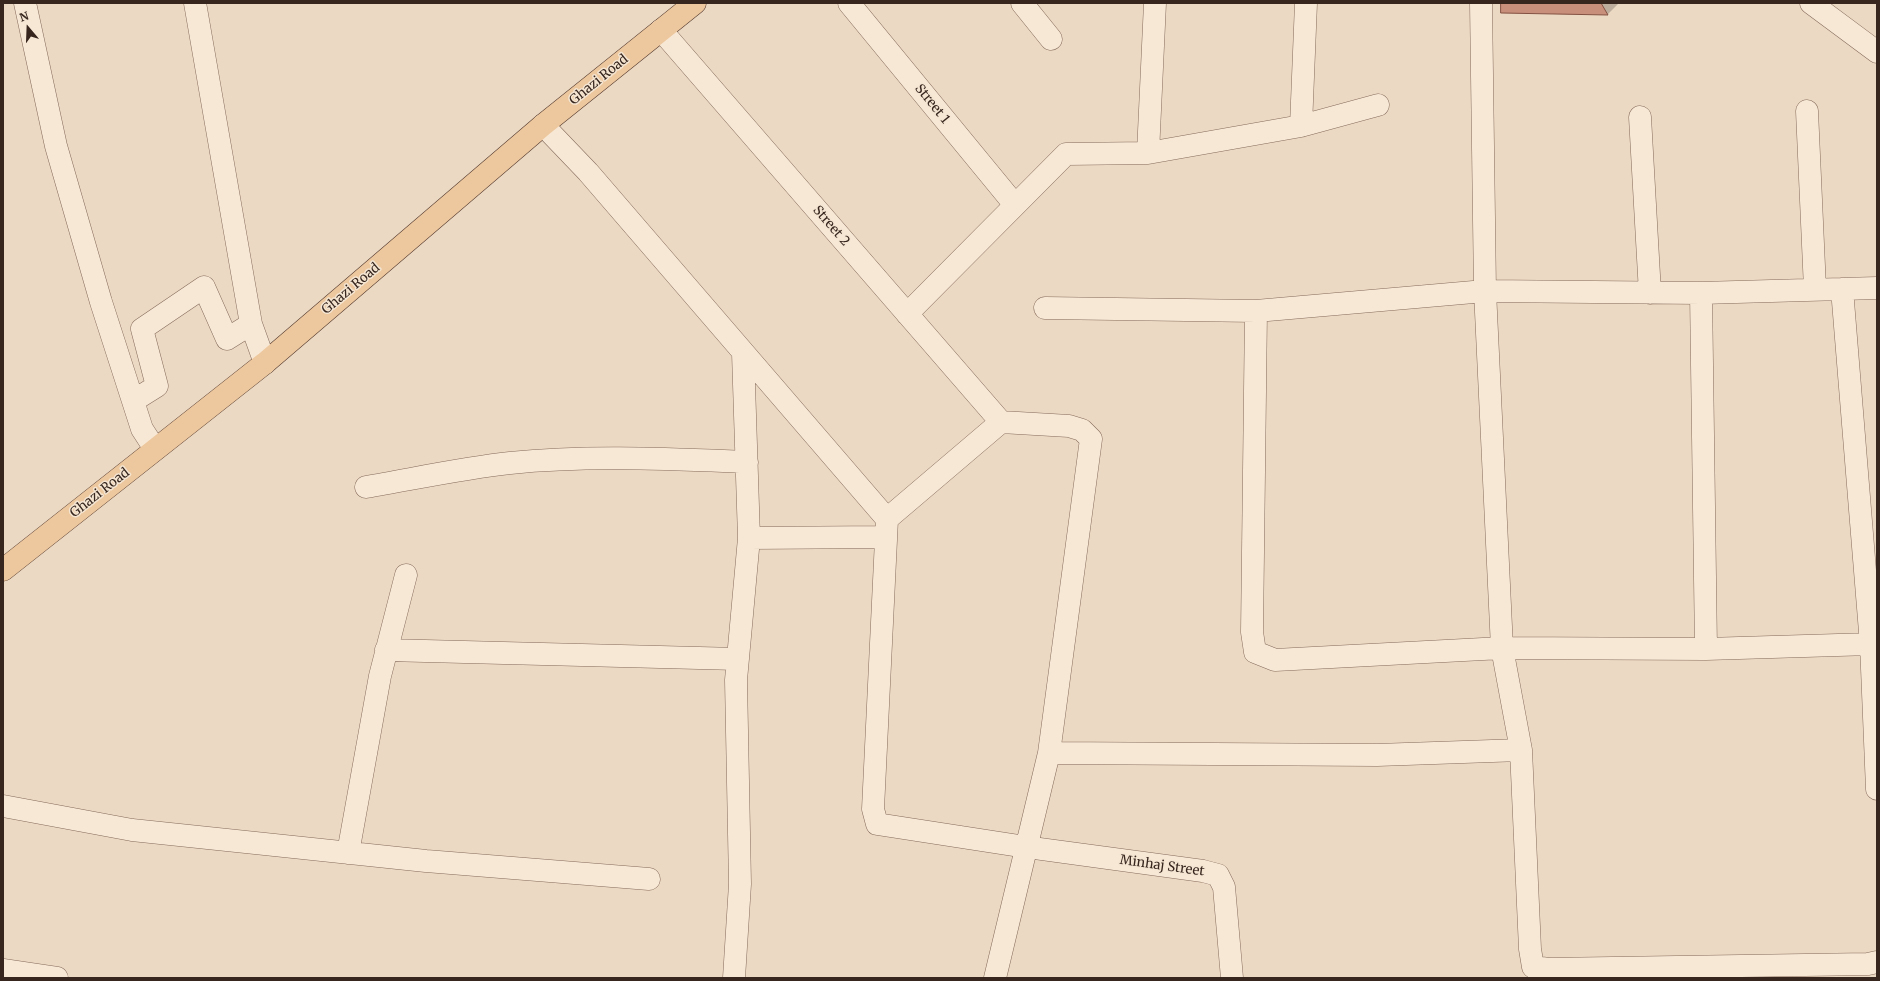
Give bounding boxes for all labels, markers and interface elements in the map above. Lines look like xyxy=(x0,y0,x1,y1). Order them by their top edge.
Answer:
north arrow xyxy=(8,8,48,48)
text: N xyxy=(18,9,30,25)
street label: Ghazi Road xyxy=(567,52,631,108)
street label: Street 1 xyxy=(911,81,953,127)
street label: Street 2 xyxy=(809,203,853,249)
street label: Ghazi Road xyxy=(319,260,383,318)
street label: Ghazi Road xyxy=(67,465,133,521)
street label: Minhaj Street xyxy=(1119,852,1205,880)

